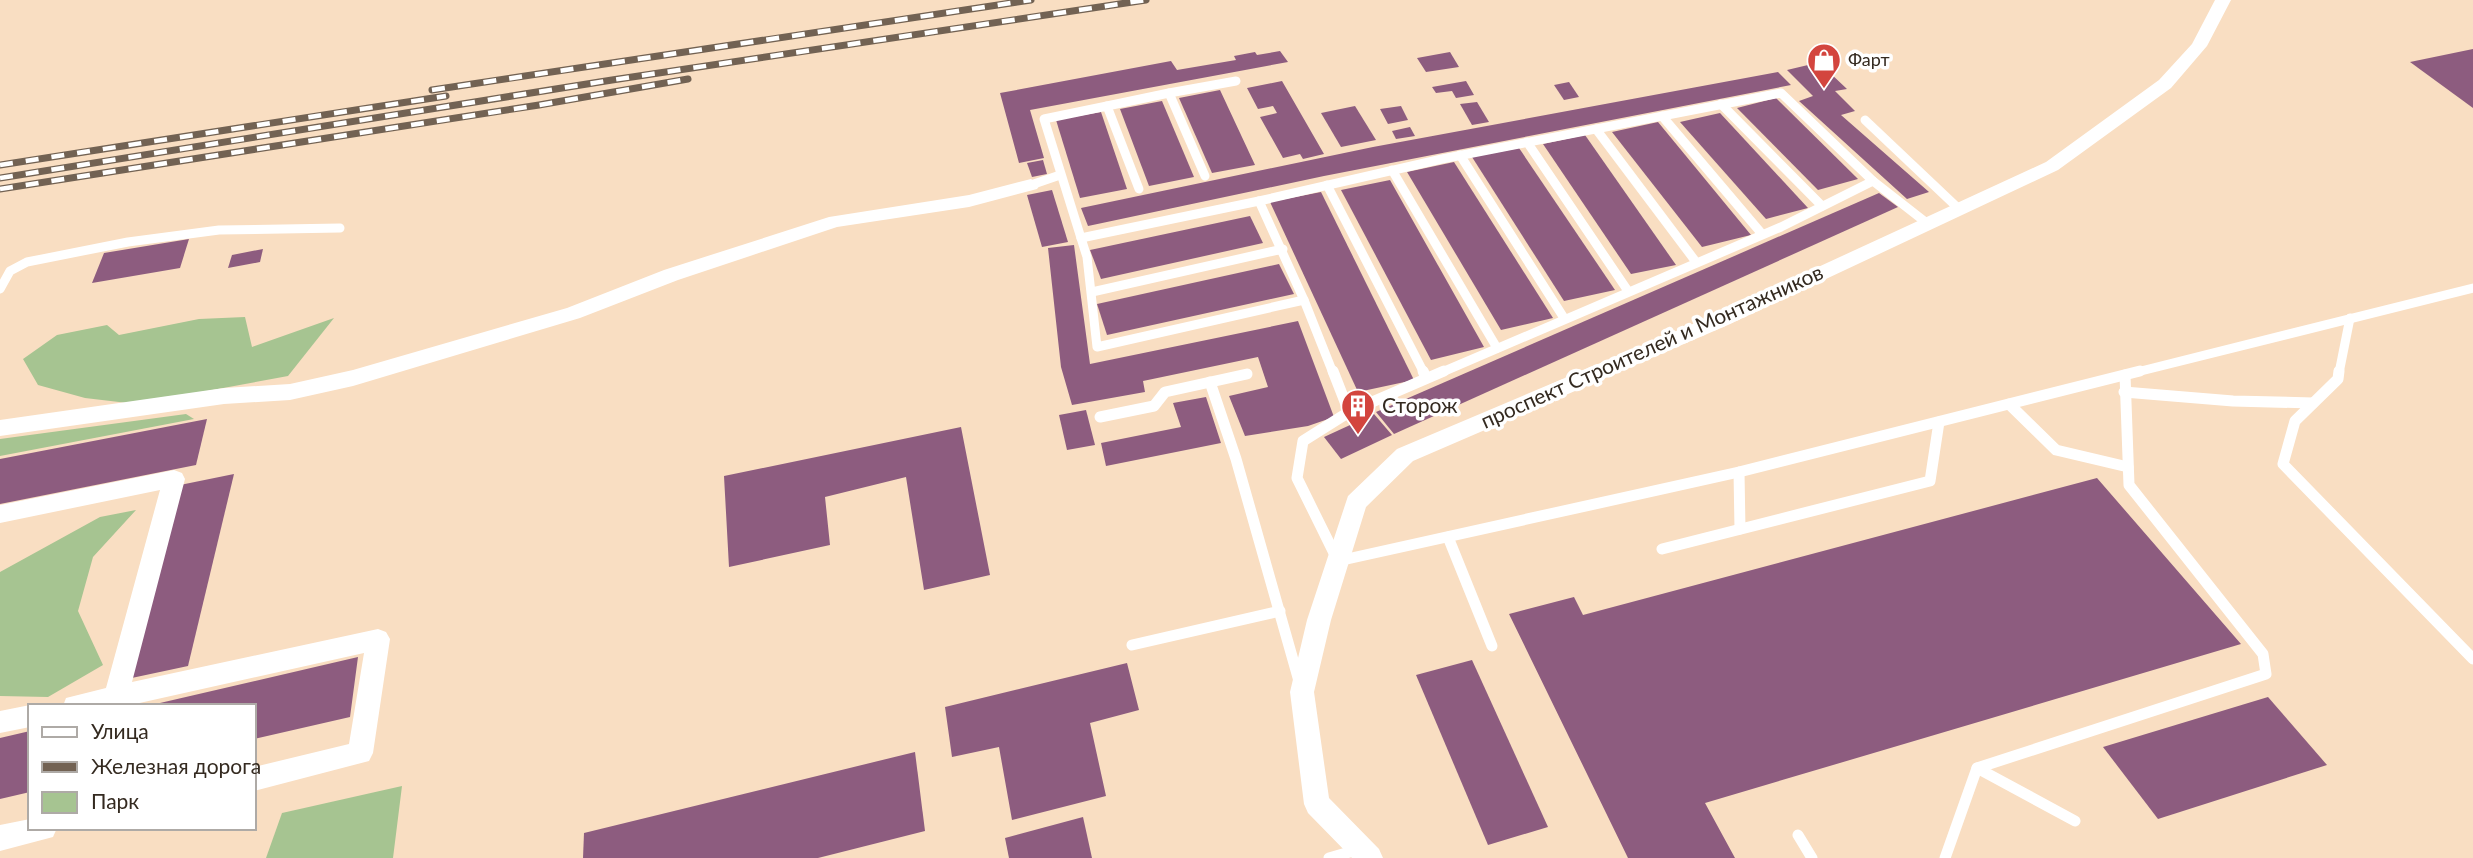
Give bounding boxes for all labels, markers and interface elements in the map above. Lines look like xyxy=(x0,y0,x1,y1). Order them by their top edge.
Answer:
shop icon: Фарт xyxy=(1805,41,1843,90)
place label: Фарт xyxy=(1848,48,1890,70)
street label: проспект Строителей и Монтажников xyxy=(1476,259,1826,433)
building icon: Сторож xyxy=(1339,387,1377,436)
place label: Сторож xyxy=(1382,392,1458,417)
legend xyxy=(28,704,256,830)
text: Улица xyxy=(91,718,149,743)
text: Железная дорога xyxy=(91,753,261,778)
text: Парк xyxy=(91,788,139,813)

